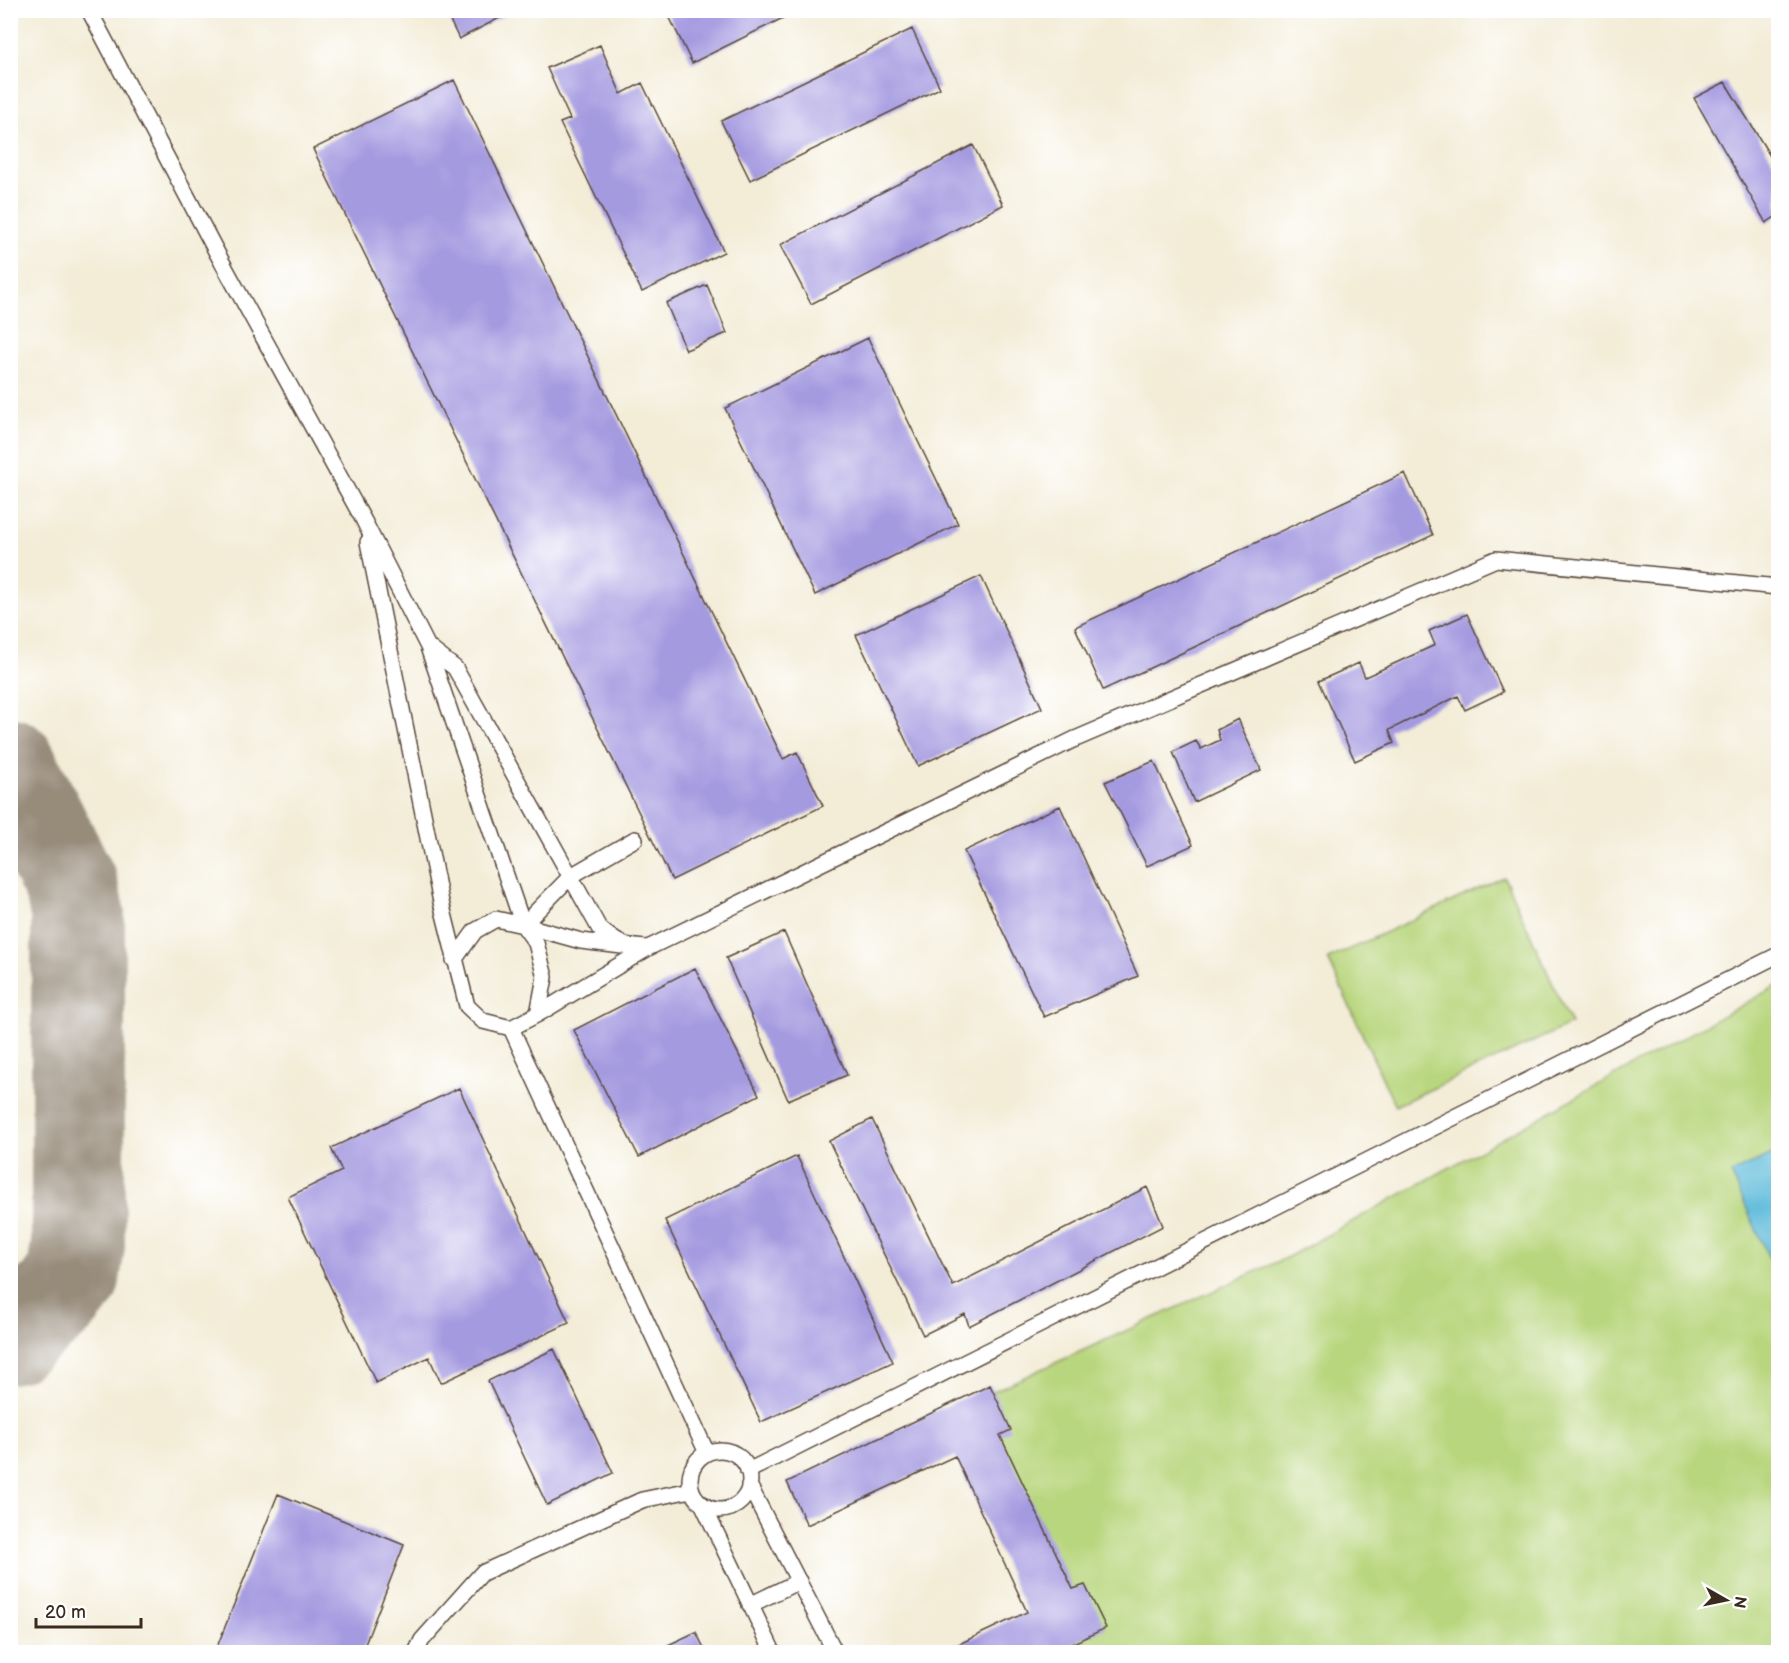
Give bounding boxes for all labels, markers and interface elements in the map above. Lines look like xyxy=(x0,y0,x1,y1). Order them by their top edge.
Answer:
north arrow xyxy=(1696,1570,1756,1630)
scale bar xyxy=(36,1591,141,1629)
text: N xyxy=(1729,1595,1750,1610)
text: 20 m xyxy=(45,1602,86,1623)

